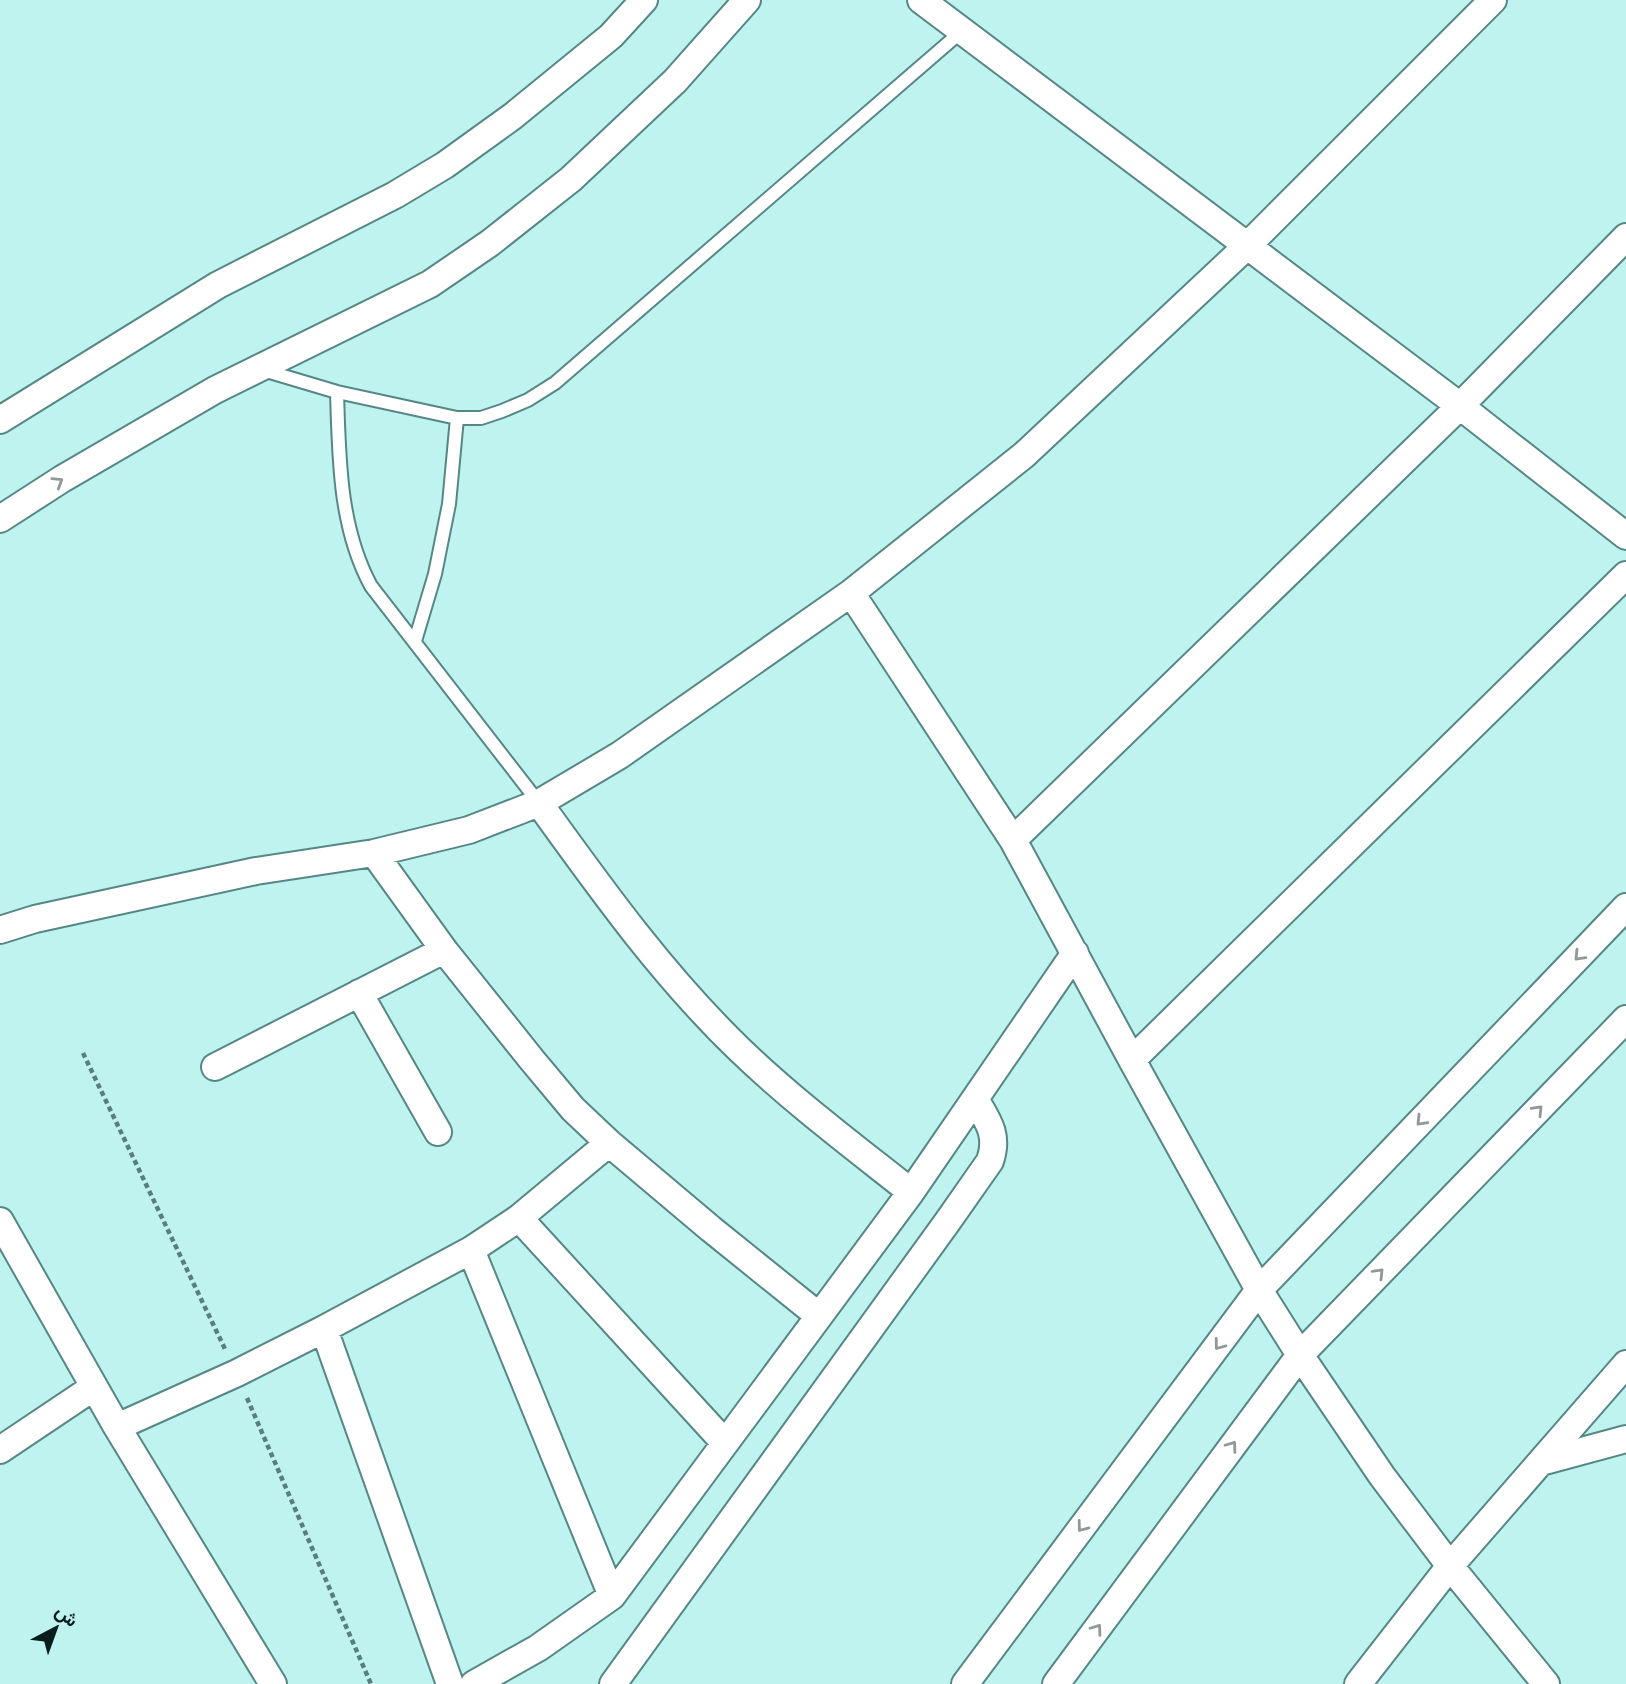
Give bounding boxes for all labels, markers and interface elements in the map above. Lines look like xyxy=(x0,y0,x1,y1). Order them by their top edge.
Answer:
one-way arrow xyxy=(50,478,63,491)
one-way arrow xyxy=(1574,948,1587,961)
one-way arrow xyxy=(1529,1105,1542,1118)
one-way arrow xyxy=(1417,1113,1430,1126)
one-way arrow xyxy=(1371,1269,1383,1281)
one-way arrow xyxy=(1214,1337,1227,1349)
one-way arrow xyxy=(1224,1441,1236,1454)
one-way arrow xyxy=(1078,1519,1091,1532)
north arrow xyxy=(21,1593,91,1663)
text: ش xyxy=(51,1599,83,1632)
one-way arrow xyxy=(1089,1624,1101,1637)

